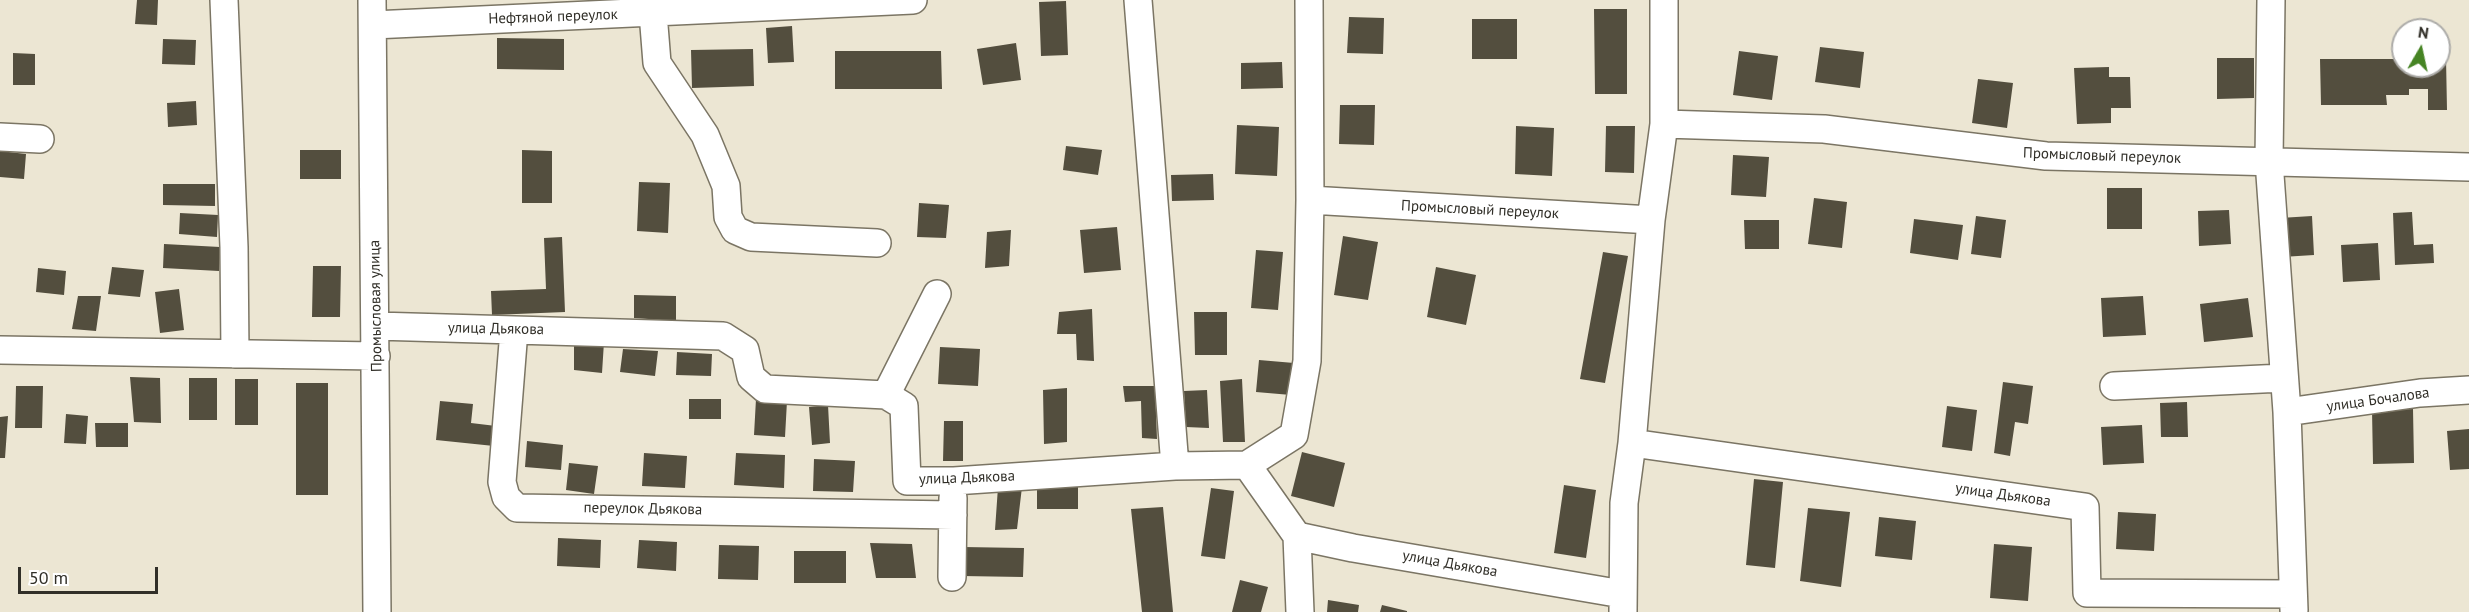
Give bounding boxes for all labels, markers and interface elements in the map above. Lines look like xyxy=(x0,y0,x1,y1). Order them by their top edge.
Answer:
street label: Нефтяной переулок xyxy=(488,6,618,28)
north arrow xyxy=(2391,18,2451,78)
text: N xyxy=(2417,21,2430,43)
street label: Промысловый переулок xyxy=(2023,144,2181,168)
street label: Промысловый переулок xyxy=(1401,197,1559,223)
street label: Промысловая улица xyxy=(366,240,386,372)
street label: улица Дьякова xyxy=(448,319,544,339)
street label: улица Бочалова xyxy=(2325,384,2431,416)
street label: улица Дьякова xyxy=(919,467,1015,489)
street label: улица Дьякова xyxy=(1954,479,2052,511)
street label: переулок Дьякова xyxy=(583,499,703,519)
street label: улица Дьякова xyxy=(1401,547,1499,581)
scale bar xyxy=(21,555,160,593)
text: 50 m xyxy=(29,566,68,589)

